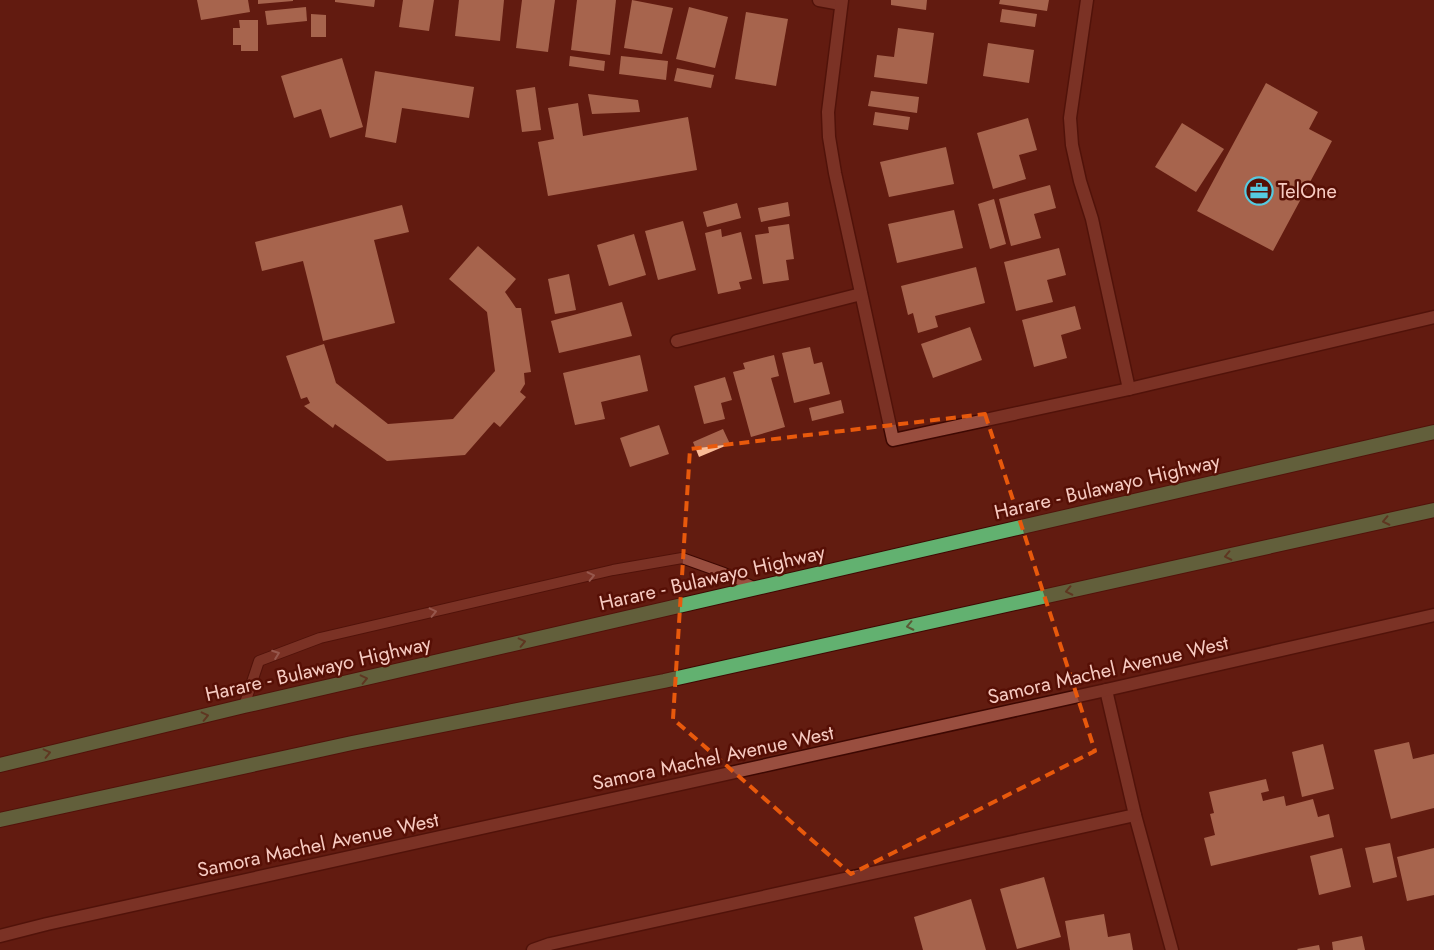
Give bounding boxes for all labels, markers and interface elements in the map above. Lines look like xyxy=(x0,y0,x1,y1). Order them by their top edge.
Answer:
office icon: TelOne xyxy=(1244,176,1274,206)
place label: TelOne xyxy=(1278,177,1337,206)
street label: Harare - Bulawayo Highway xyxy=(991,447,1223,527)
one-way arrow xyxy=(1382,515,1391,526)
street label: Harare - Bulawayo Highway xyxy=(596,538,828,618)
one-way arrow xyxy=(1223,550,1232,561)
one-way arrow xyxy=(586,571,595,582)
one-way arrow xyxy=(1065,585,1074,596)
one-way arrow xyxy=(428,607,437,618)
one-way arrow xyxy=(906,620,915,631)
street label: Samora Machel Avenue West xyxy=(985,628,1231,712)
street label: Harare - Bulawayo Highway xyxy=(202,629,434,709)
one-way arrow xyxy=(518,637,527,648)
one-way arrow xyxy=(271,650,280,660)
one-way arrow xyxy=(359,674,368,685)
one-way arrow xyxy=(201,711,209,721)
street label: Samora Machel Avenue West xyxy=(590,718,837,798)
one-way arrow xyxy=(43,748,52,759)
street label: Samora Machel Avenue West xyxy=(195,805,442,885)

